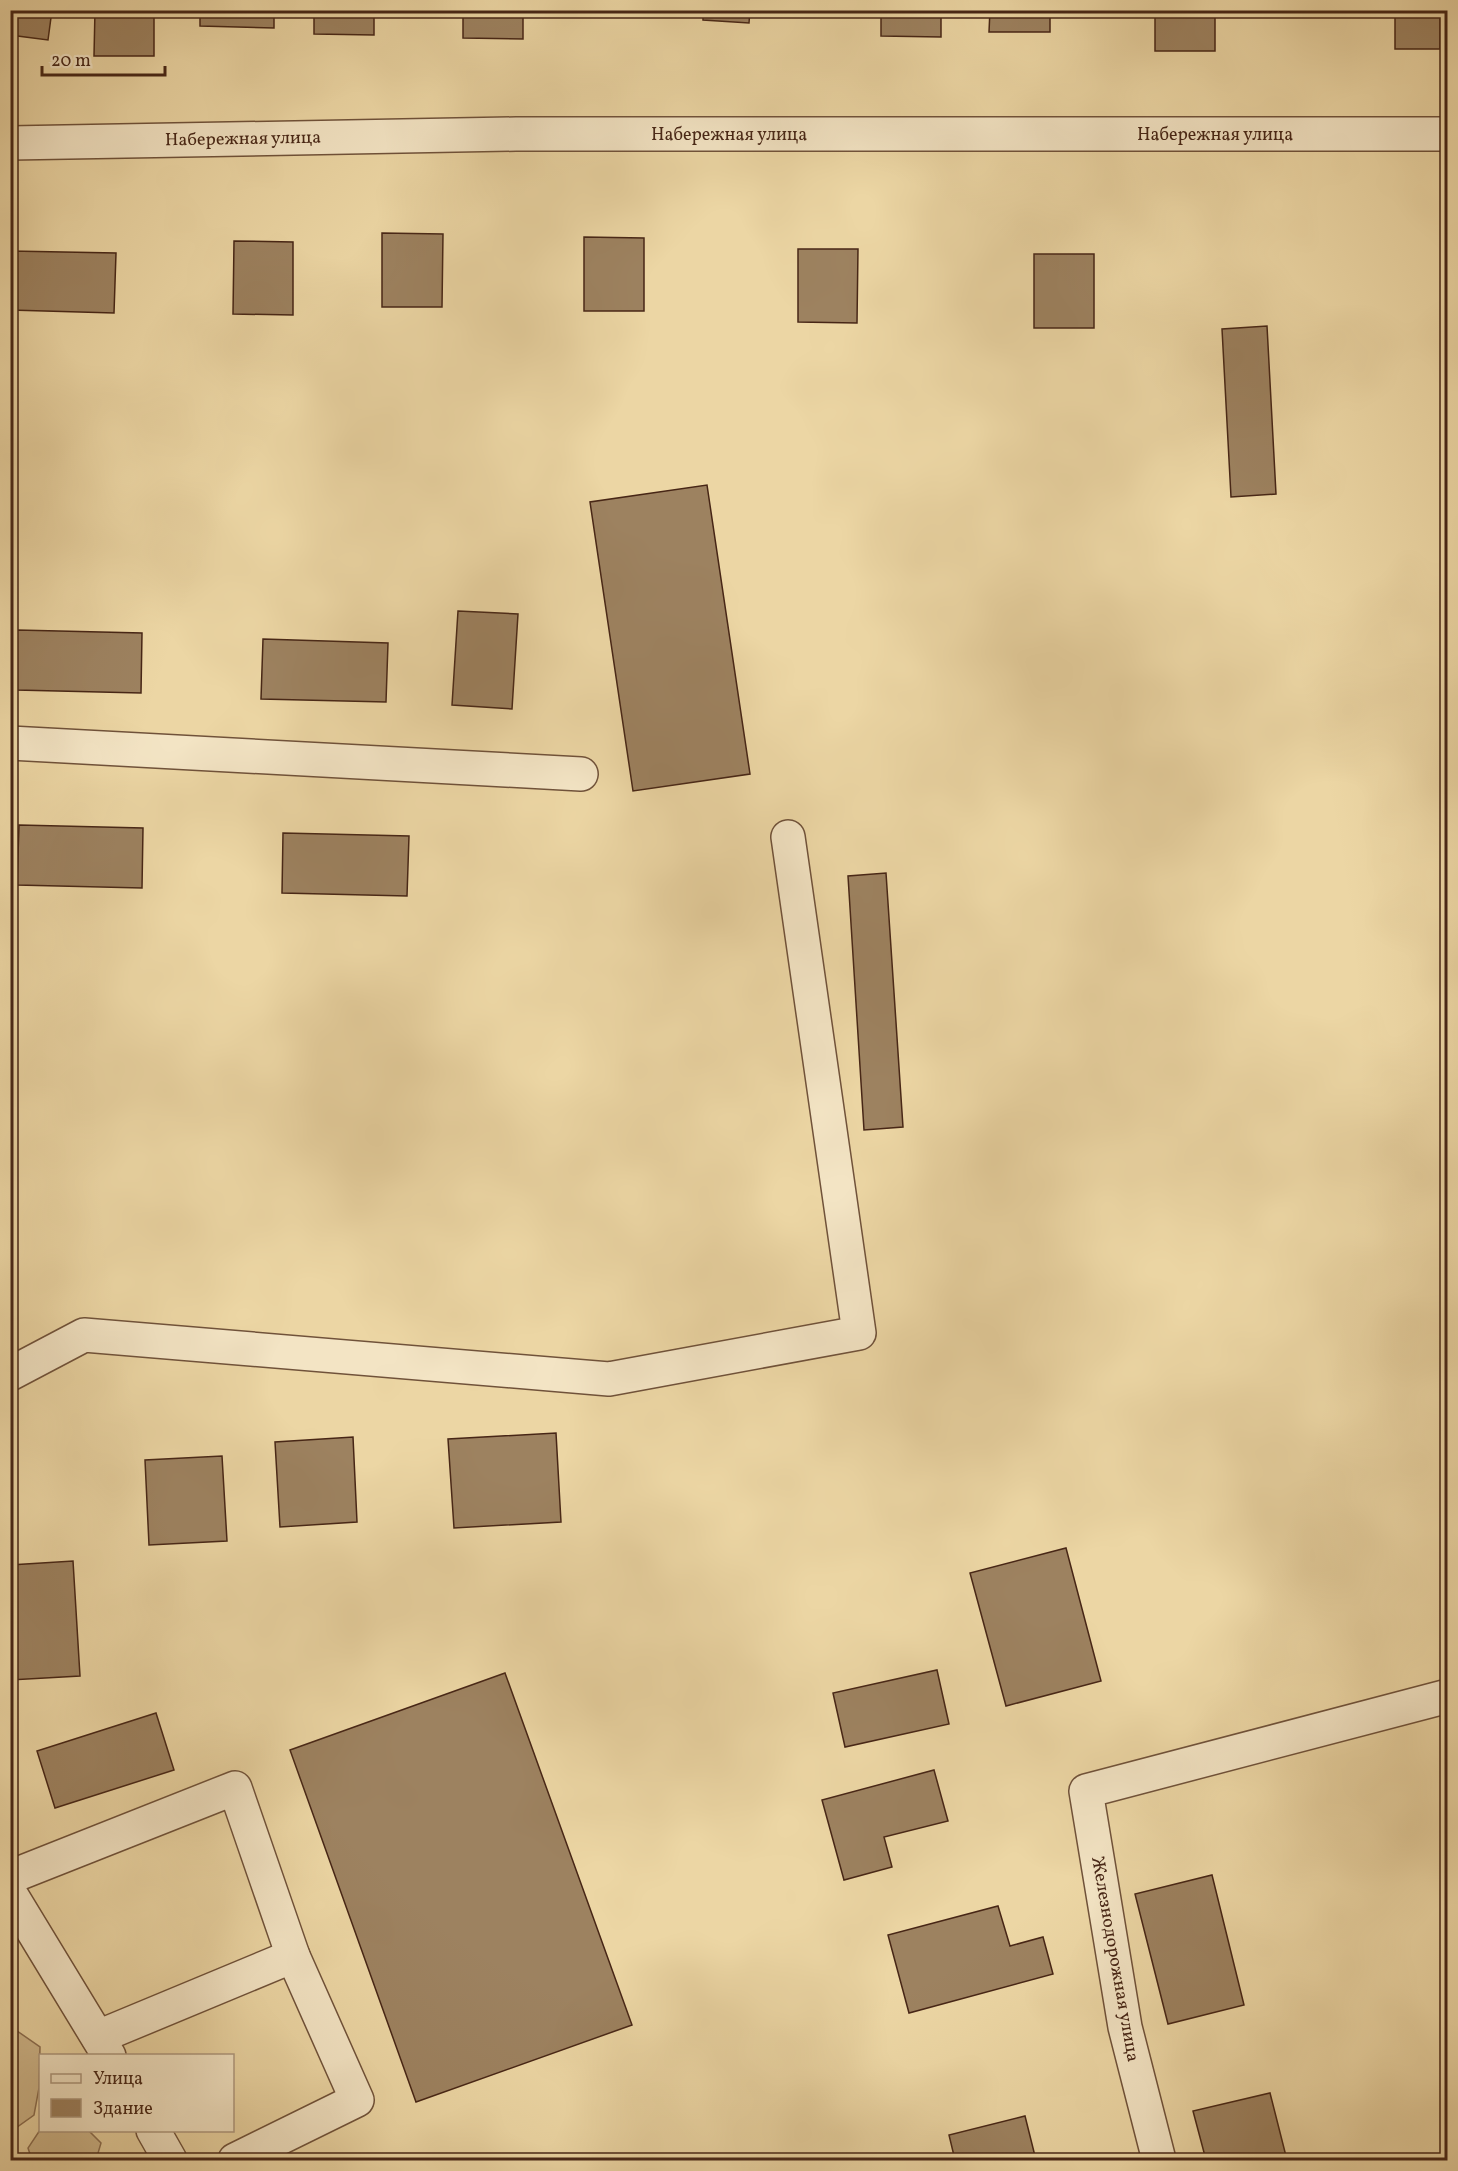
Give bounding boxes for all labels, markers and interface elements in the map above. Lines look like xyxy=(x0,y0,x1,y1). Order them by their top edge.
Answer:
scale bar xyxy=(42,39,165,77)
text: 20 m xyxy=(51,49,91,74)
street label: Набережная улица xyxy=(651,123,807,148)
street label: Набережная улица xyxy=(1137,123,1293,148)
street label: Набережная улица xyxy=(165,126,321,153)
street label: Железнодорожная улица xyxy=(1084,1855,1145,2064)
legend xyxy=(39,2054,234,2132)
text: Улица xyxy=(93,2067,143,2092)
text: Здание xyxy=(93,2097,153,2122)

